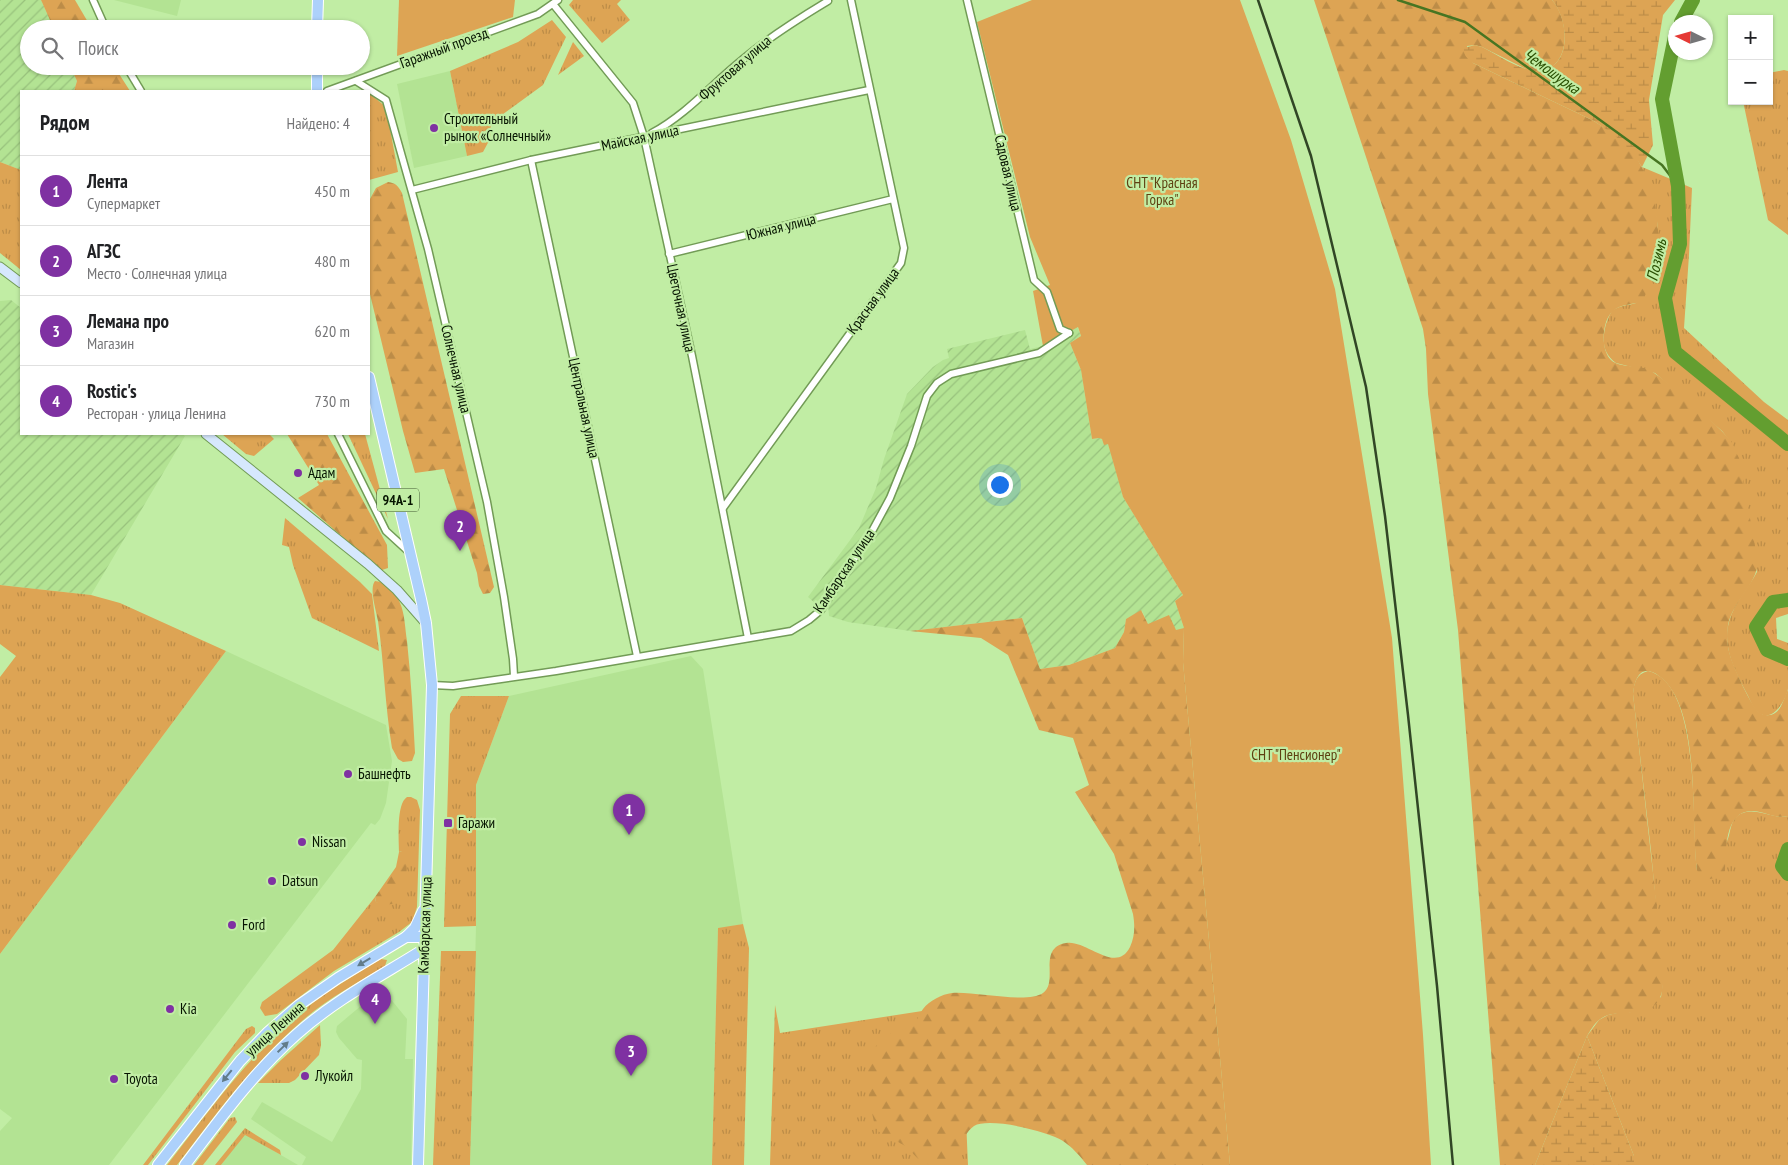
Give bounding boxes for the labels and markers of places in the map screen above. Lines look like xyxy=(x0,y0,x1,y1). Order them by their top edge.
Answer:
place label: Строительный рынок «Солнечный» xyxy=(444,109,551,145)
marker: Строительный рынок «Солнечный» xyxy=(428,122,440,134)
place label: Адам xyxy=(308,463,335,482)
marker: Адам xyxy=(292,467,304,479)
pin: 2 xyxy=(444,510,476,551)
place label: Башнефть xyxy=(358,764,411,783)
marker: Башнефть xyxy=(342,768,354,780)
pin: 1 xyxy=(613,794,645,835)
place label: Гаражи xyxy=(458,813,495,832)
marker: Гаражи xyxy=(442,817,454,829)
place label: Nissan xyxy=(312,832,346,851)
marker: Nissan xyxy=(296,836,308,848)
place label: Datsun xyxy=(282,871,318,890)
marker: Datsun xyxy=(266,875,278,887)
place label: Ford xyxy=(242,915,265,934)
marker: Ford xyxy=(226,919,238,931)
pin: 4 xyxy=(359,983,391,1024)
place label: Kia xyxy=(180,999,197,1018)
marker: Kia xyxy=(164,1003,176,1015)
pin: 3 xyxy=(615,1035,647,1076)
place label: Лукойл xyxy=(314,1066,353,1085)
place label: Toyota xyxy=(124,1069,158,1088)
marker: Лукойл xyxy=(299,1070,311,1082)
marker: Toyota xyxy=(108,1073,120,1085)

